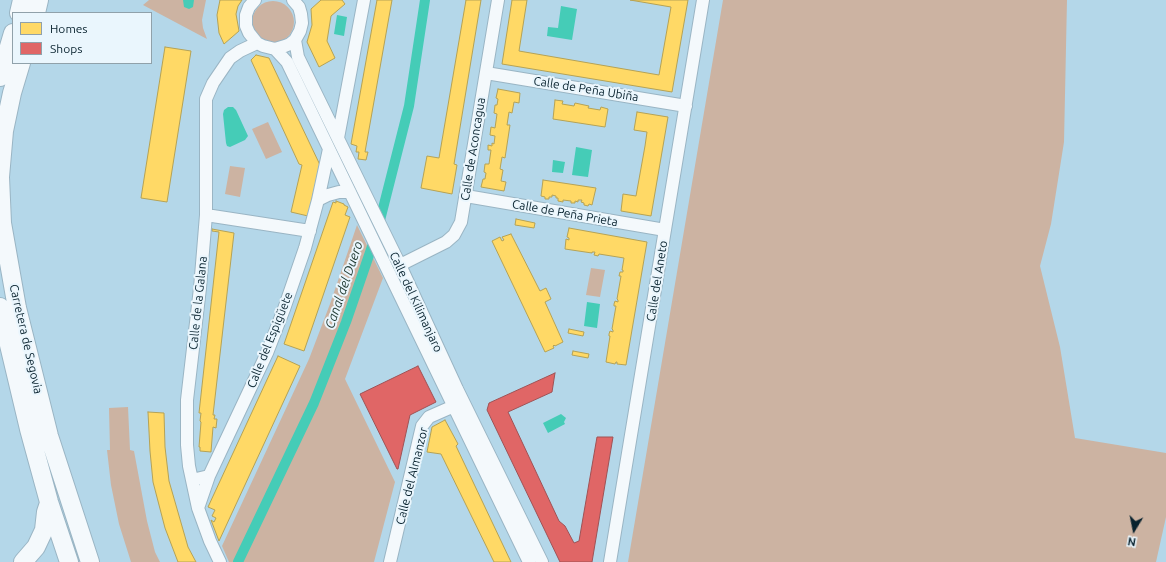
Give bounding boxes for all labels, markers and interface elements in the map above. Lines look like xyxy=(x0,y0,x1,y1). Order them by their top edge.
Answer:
legend xyxy=(12,12,152,64)
text: Homes xyxy=(50,22,88,35)
text: Shops xyxy=(50,42,82,55)
street label: Calle de Peña Ubiña xyxy=(532,74,640,104)
street label: Calle de Aconcagua xyxy=(458,96,488,202)
street label: Calle de Peña Prieta xyxy=(511,197,619,229)
water label: Canal del Duero xyxy=(322,239,366,331)
street label: Calle del Aneto xyxy=(643,240,671,322)
street label: Calle del Kilimanjaro xyxy=(386,249,446,355)
street label: Calle de la Galana xyxy=(186,255,210,351)
street label: Carretera de Segovia xyxy=(6,283,46,395)
street label: Calle del Espigüete xyxy=(244,290,296,390)
street label: Calle del Almanzor xyxy=(393,426,431,526)
north arrow xyxy=(1114,510,1154,550)
text: N xyxy=(1127,535,1137,548)

